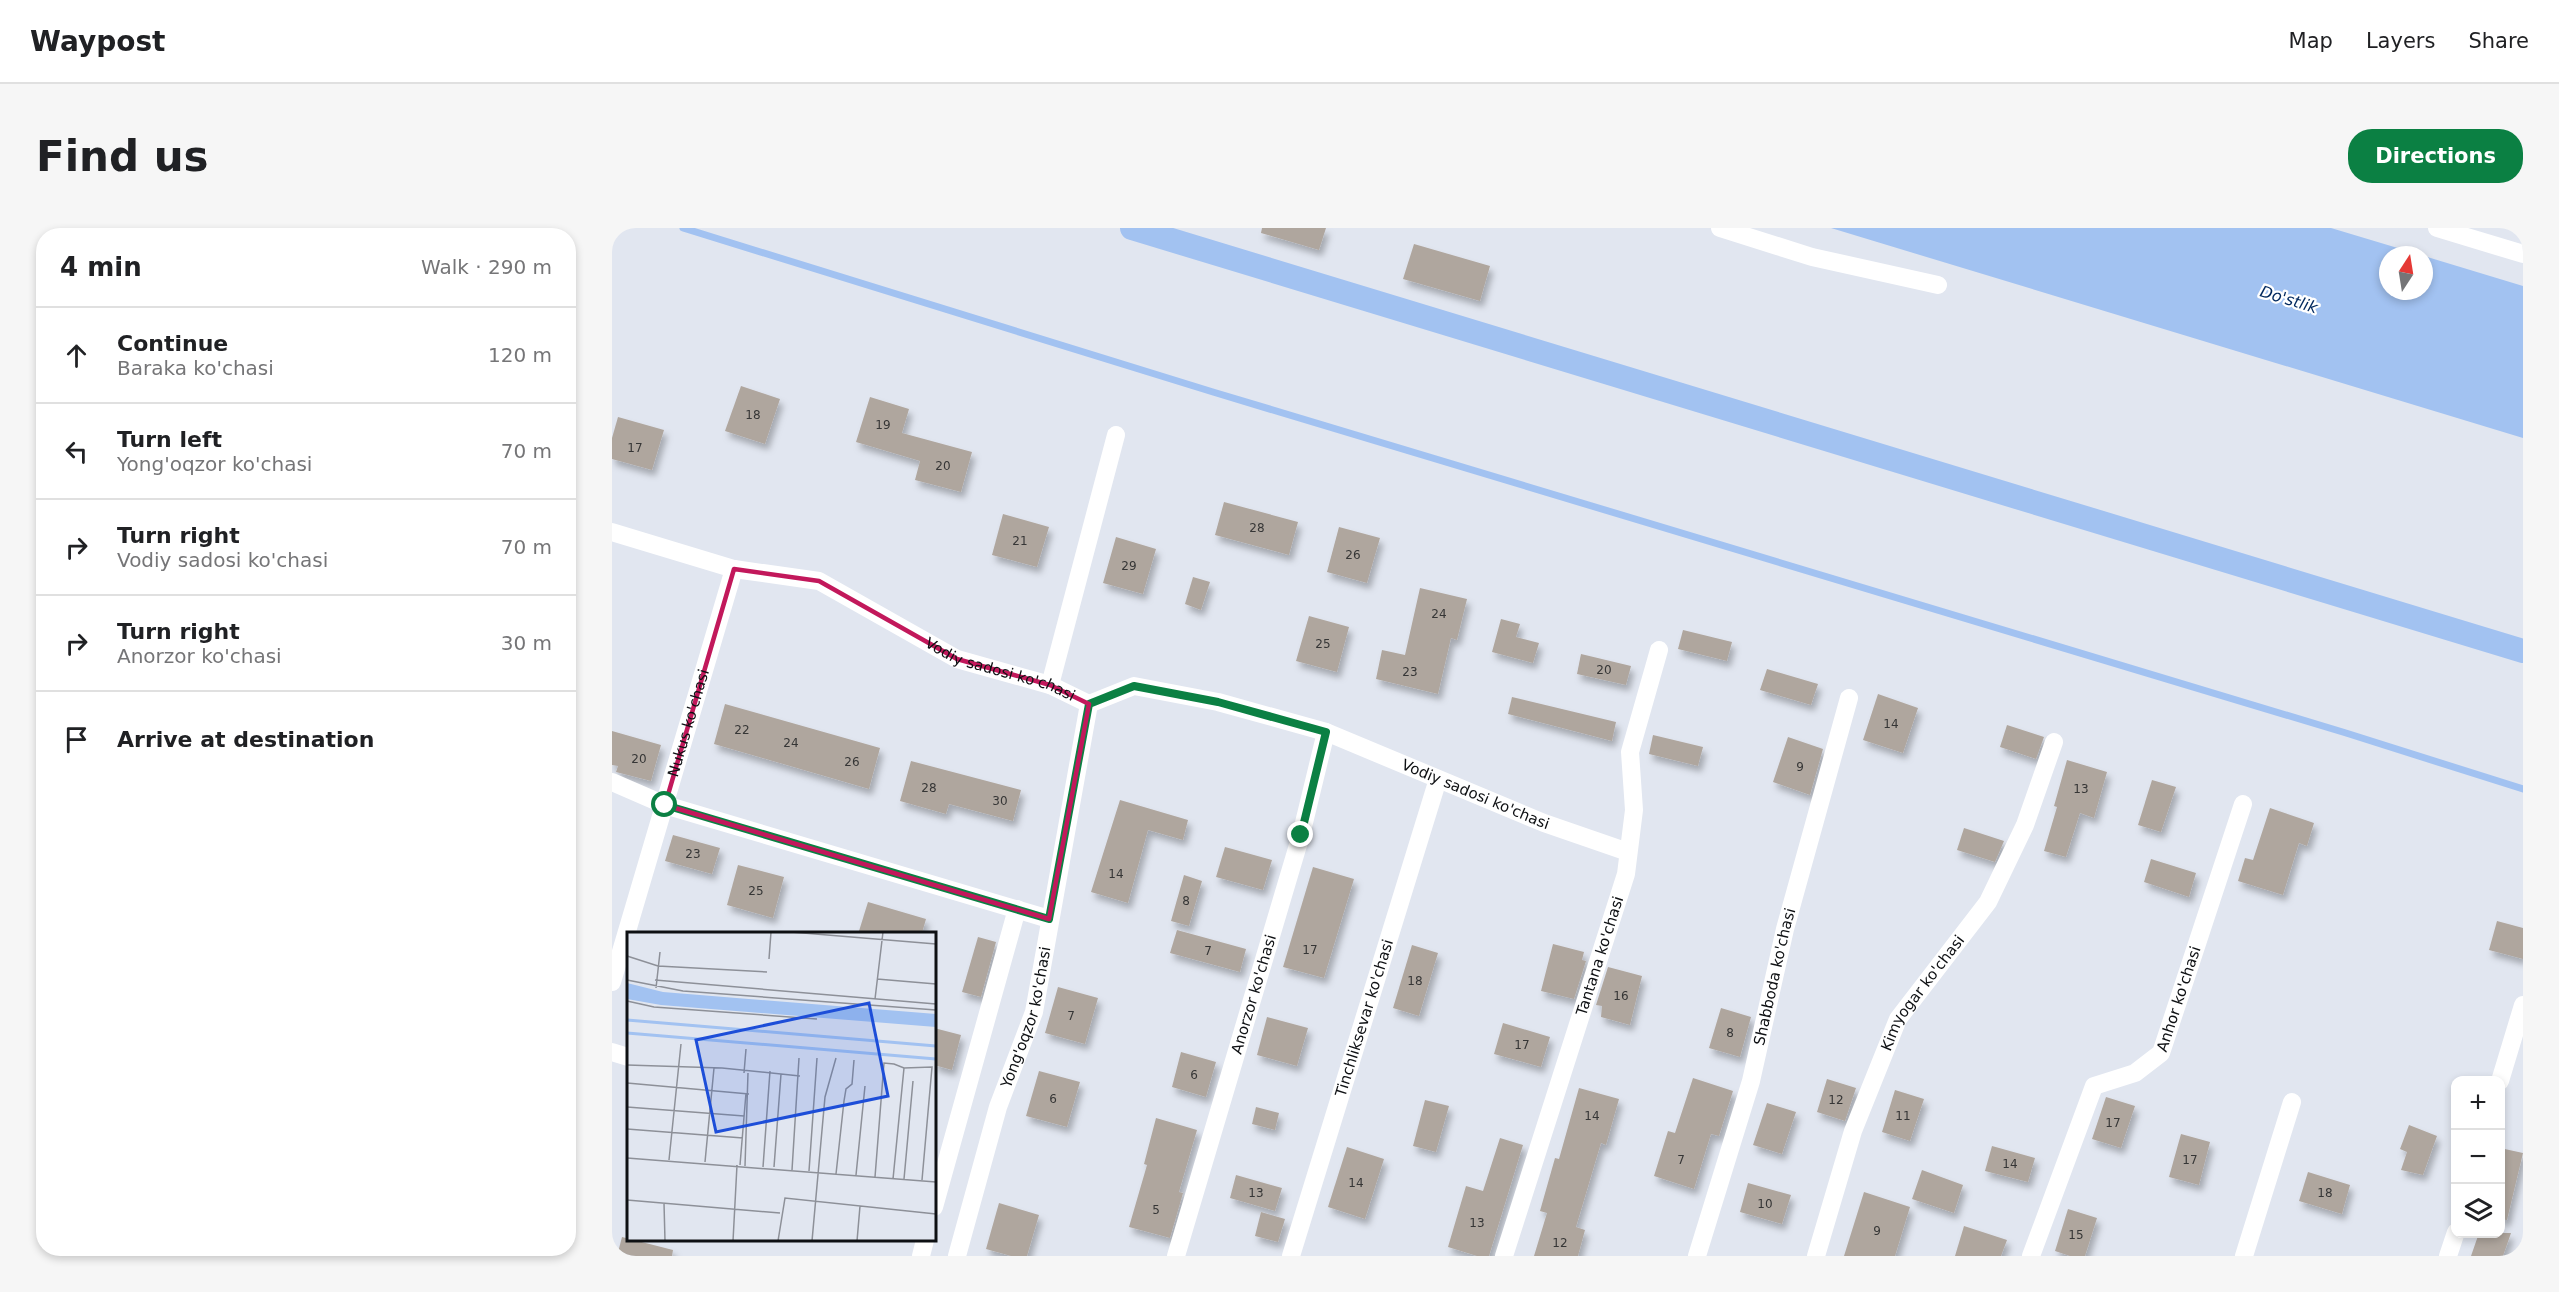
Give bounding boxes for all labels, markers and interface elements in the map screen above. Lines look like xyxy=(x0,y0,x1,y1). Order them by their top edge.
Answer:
text: Waypost xyxy=(30,25,166,58)
text: Map xyxy=(2289,29,2333,53)
text: Layers xyxy=(2366,29,2435,53)
text: Share xyxy=(2468,29,2529,53)
button: Directions xyxy=(2348,129,2523,183)
text: Find us xyxy=(36,132,209,181)
north arrow xyxy=(2379,246,2433,300)
text: 4 min xyxy=(60,252,142,282)
text: Walk · 290 m xyxy=(421,255,552,279)
water label: Do'stlik xyxy=(2258,282,2321,317)
text: Continue xyxy=(117,331,228,356)
icon: ahead xyxy=(60,339,93,372)
text: 120 m xyxy=(488,343,552,367)
text: Baraka ko'chasi xyxy=(117,356,274,380)
house number: 18 xyxy=(745,408,761,422)
house number: 19 xyxy=(875,418,891,432)
text: Turn left xyxy=(117,427,222,452)
icon: left xyxy=(60,435,93,468)
text: 70 m xyxy=(501,439,552,463)
house number: 17 xyxy=(627,441,643,455)
text: Yong'oqzor ko'chasi xyxy=(117,452,312,476)
house number: 20 xyxy=(935,459,951,473)
house number: 28 xyxy=(1249,521,1265,535)
text: Turn right xyxy=(117,523,240,548)
icon: right xyxy=(60,531,93,564)
house number: 21 xyxy=(1012,534,1028,548)
text: 70 m xyxy=(501,535,552,559)
text: Vodiy sadosi ko'chasi xyxy=(117,548,328,572)
house number: 26 xyxy=(1345,548,1361,562)
house number: 29 xyxy=(1121,559,1137,573)
house number: 24 xyxy=(1431,607,1447,621)
text: Turn right xyxy=(117,619,240,644)
icon: right xyxy=(60,627,93,660)
text: 30 m xyxy=(501,631,552,655)
street label: Vodiy sadosi ko'chasi xyxy=(922,634,1078,705)
house number: 25 xyxy=(1315,637,1331,651)
text: Anorzor ko'chasi xyxy=(117,644,282,668)
house number: 20 xyxy=(1596,663,1612,677)
house number: 23 xyxy=(1402,665,1418,679)
street label: Nukus ko'chasi xyxy=(664,667,713,779)
house number: 14 xyxy=(1883,717,1899,731)
icon: arrive xyxy=(60,723,93,756)
house number: 22 xyxy=(734,723,750,737)
text: Arrive at destination xyxy=(117,727,374,752)
house number: 24 xyxy=(783,736,799,750)
house number: 20 xyxy=(631,752,647,766)
house number: 26 xyxy=(844,755,860,769)
street label: Vodiy sadosi ko'chasi xyxy=(1399,756,1552,833)
house number: 9 xyxy=(1796,760,1804,774)
house number: 28 xyxy=(921,781,937,795)
house number: 13 xyxy=(2073,782,2089,796)
route start xyxy=(651,791,677,817)
house number: 30 xyxy=(992,794,1008,808)
route end xyxy=(1287,821,1313,847)
house number: 23 xyxy=(685,847,701,861)
house number: 14 xyxy=(1108,867,1124,881)
house number: 25 xyxy=(748,884,764,898)
house number: 8 xyxy=(1182,894,1190,908)
street label: Tantana ko'chasi xyxy=(1572,894,1627,1019)
street label: Shabboda ko'chasi xyxy=(1750,906,1799,1047)
inset map xyxy=(627,932,936,1241)
street label: Anorzor ko'chasi xyxy=(1227,932,1280,1056)
street label: Kimyogar ko'chasi xyxy=(1877,932,1968,1053)
street label: Tinchliksevar ko'chasi xyxy=(1331,937,1397,1100)
house number: 17 xyxy=(1302,943,1318,957)
house number: 7 xyxy=(1204,944,1212,958)
street label: Anhor ko'chasi xyxy=(2153,944,2205,1054)
street label: Yong'oqzor ko'chasi xyxy=(997,945,1055,1091)
house number: 18 xyxy=(1407,974,1423,988)
house number: 16 xyxy=(1613,989,1629,1003)
house number: 7 xyxy=(1067,1009,1075,1023)
house number: 8 xyxy=(1726,1026,1734,1040)
house number: 17 xyxy=(1514,1038,1530,1052)
house number: 6 xyxy=(1190,1068,1198,1082)
map controls xyxy=(2451,1076,2505,1238)
button: + xyxy=(2451,1076,2505,1130)
house number: 6 xyxy=(1049,1092,1057,1106)
house number: 12 xyxy=(1828,1093,1844,1107)
house number: 14 xyxy=(1584,1109,1600,1123)
house number: 11 xyxy=(1895,1109,1911,1123)
house number: 17 xyxy=(2105,1116,2121,1130)
button: − xyxy=(2451,1130,2505,1184)
house number: 7 xyxy=(1677,1153,1685,1167)
house number: 17 xyxy=(2182,1153,2198,1167)
house number: 14 xyxy=(2002,1157,2018,1171)
house number: 14 xyxy=(1348,1176,1364,1190)
button: layers xyxy=(2451,1184,2505,1238)
house number: 13 xyxy=(1248,1186,1264,1200)
house number: 18 xyxy=(2317,1186,2333,1200)
house number: 10 xyxy=(1757,1197,1773,1211)
house number: 5 xyxy=(1152,1203,1160,1217)
house number: 13 xyxy=(1469,1216,1485,1230)
house number: 9 xyxy=(1873,1224,1881,1238)
house number: 15 xyxy=(2068,1228,2084,1242)
house number: 12 xyxy=(1552,1236,1568,1250)

